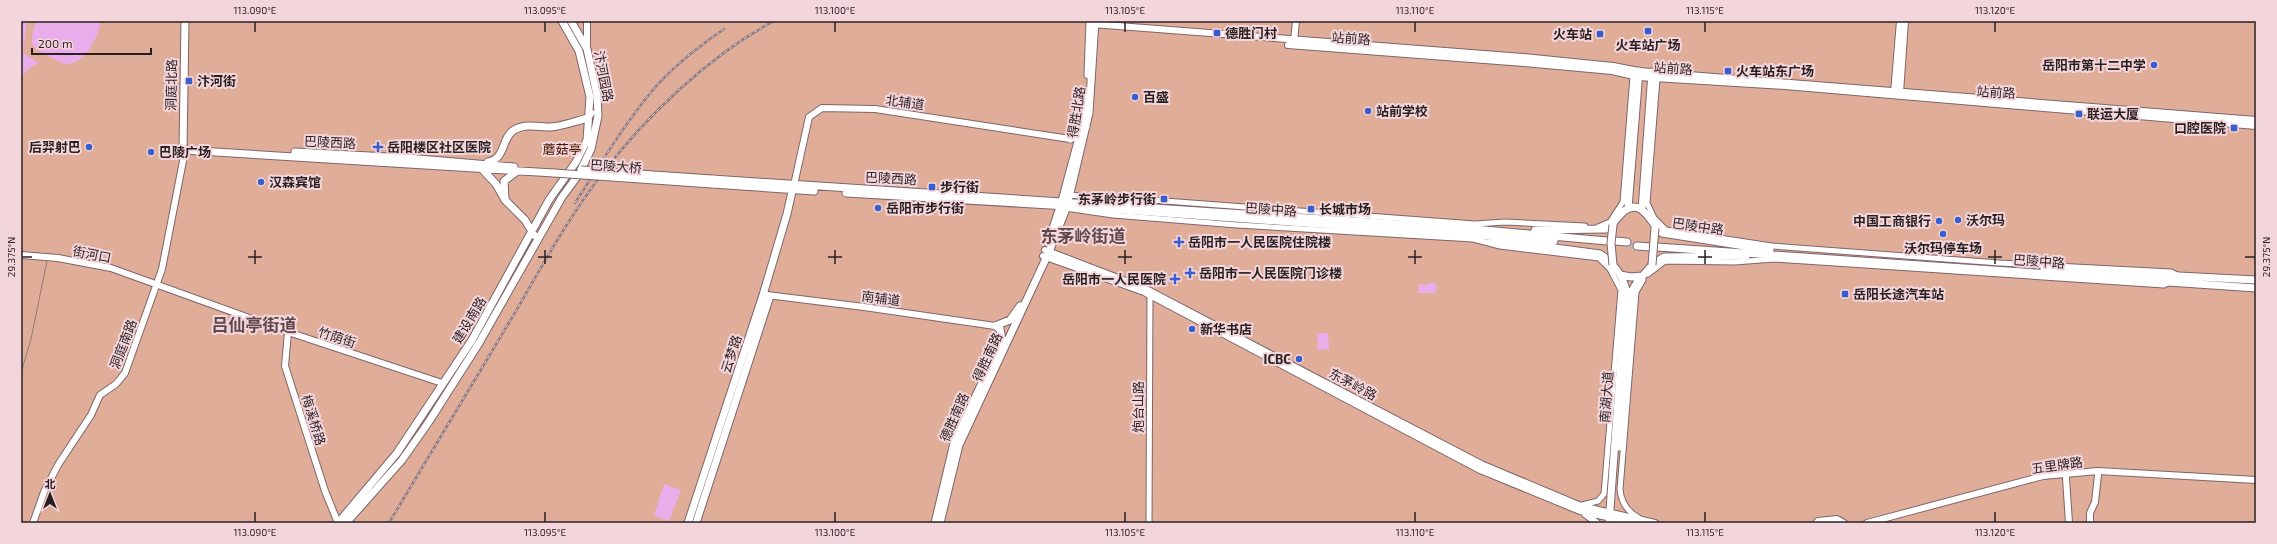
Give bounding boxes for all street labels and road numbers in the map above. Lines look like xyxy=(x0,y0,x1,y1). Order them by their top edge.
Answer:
street label: 站前路 xyxy=(1331,29,1371,47)
street label: 汴河园路 xyxy=(591,49,617,103)
street label: 洞庭北路 xyxy=(163,59,179,111)
street label: 站前路 xyxy=(1653,59,1693,77)
street label: 站前路 xyxy=(1976,83,2016,101)
street label: 得胜北路 xyxy=(1064,85,1088,139)
street label: 北辅道 xyxy=(885,91,925,113)
street label: 巴陵西路 xyxy=(304,133,356,151)
street label: 巴陵大桥 xyxy=(589,156,643,176)
street label: 巴陵西路 xyxy=(865,169,917,187)
street label: 巴陵中路 xyxy=(1244,199,1298,219)
street label: 巴陵中路 xyxy=(1671,214,1725,238)
street label: 街河口 xyxy=(71,242,113,266)
street label: 巴陵中路 xyxy=(2012,251,2066,271)
street label: 南辅道 xyxy=(861,288,901,308)
street label: 建设南路 xyxy=(449,294,489,346)
street label: 洞庭南路 xyxy=(106,317,140,371)
street label: 竹荫街 xyxy=(316,323,358,351)
street label: 得胜南路 xyxy=(969,330,1005,384)
street label: 云梦路 xyxy=(717,333,745,375)
street label: 东茅岭路 xyxy=(1326,365,1380,403)
street label: 南湖大道 xyxy=(1596,370,1616,424)
street label: 炮台山路 xyxy=(1130,381,1146,433)
street label: 德胜南路 xyxy=(936,390,972,444)
street label: 梅溪桥路 xyxy=(299,393,329,447)
street label: 五里牌路 xyxy=(2030,453,2084,477)

